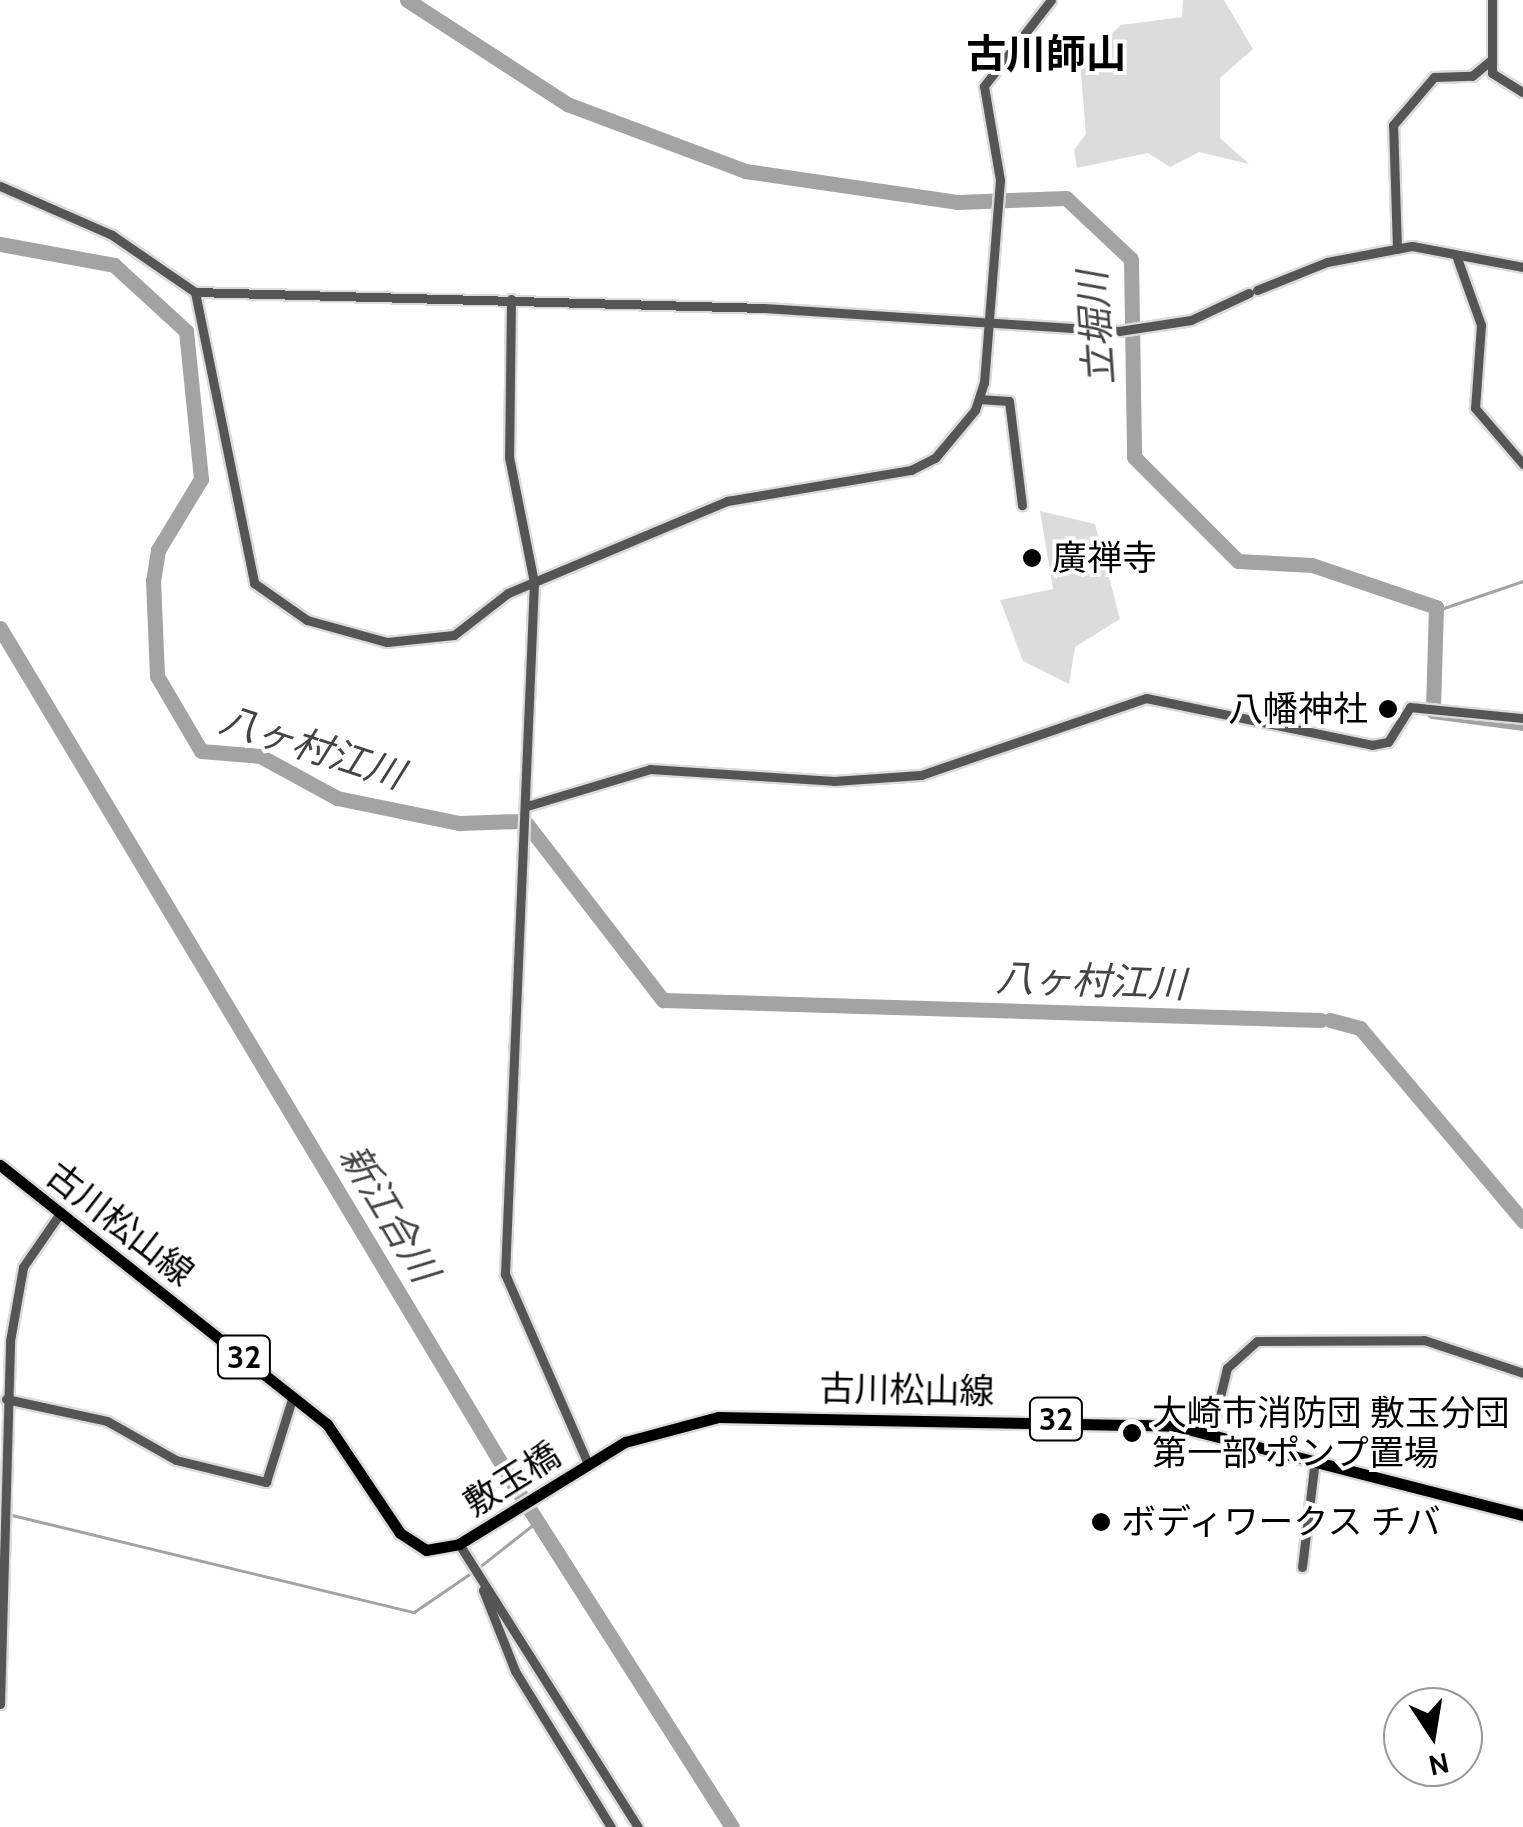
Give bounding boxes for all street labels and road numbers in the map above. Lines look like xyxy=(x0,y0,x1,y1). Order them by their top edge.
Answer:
street label: 古川松山線 xyxy=(38,1154,202,1294)
road number: 32 xyxy=(216,1330,272,1384)
street label: 古川松山線 xyxy=(819,1367,995,1413)
road number: 32 xyxy=(1028,1392,1084,1446)
street label: 敷玉橋 xyxy=(456,1433,568,1525)

